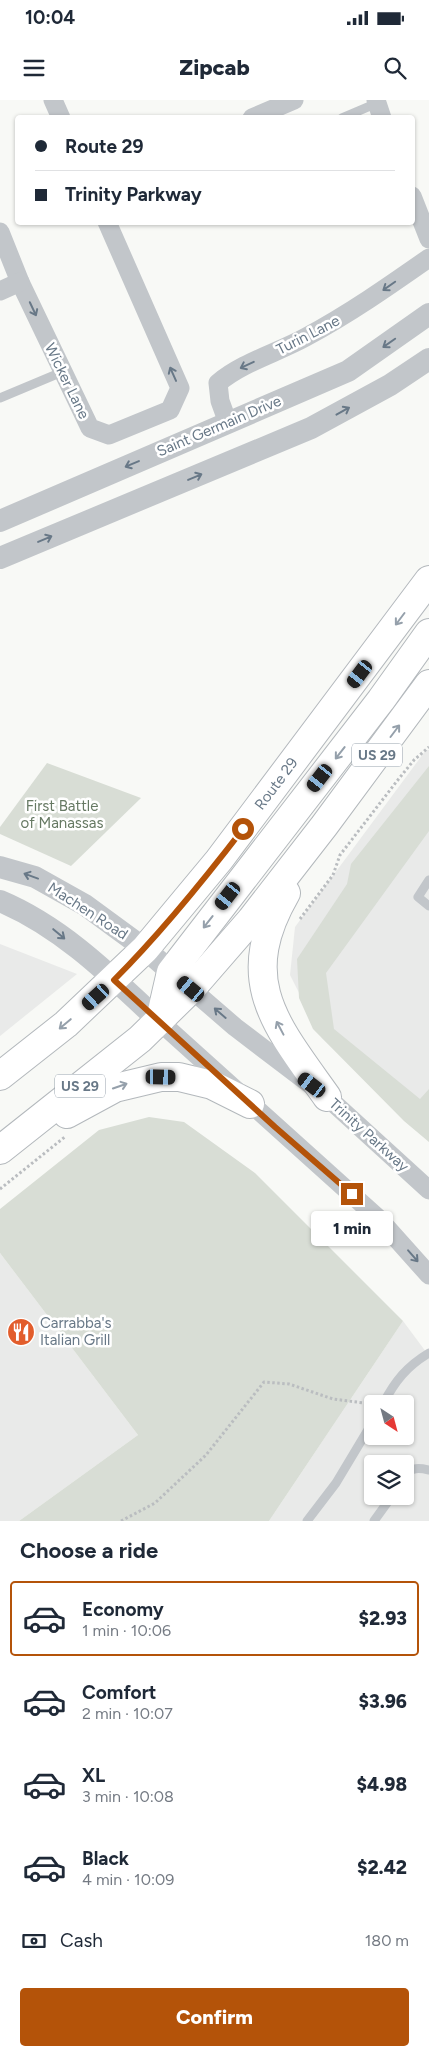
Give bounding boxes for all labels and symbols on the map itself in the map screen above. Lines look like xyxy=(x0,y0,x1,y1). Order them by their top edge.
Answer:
one-way arrow xyxy=(382,281,396,291)
one-way arrow xyxy=(29,301,38,316)
street label: Turin Lane xyxy=(273,311,343,359)
one-way arrow xyxy=(383,338,397,348)
street label: Wicker Lane xyxy=(41,340,93,422)
one-way arrow xyxy=(240,360,255,370)
one-way arrow xyxy=(168,367,178,382)
street label: Saint Germain Drive xyxy=(154,392,284,460)
one-way arrow xyxy=(336,405,350,415)
one-way arrow xyxy=(125,459,140,469)
one-way arrow xyxy=(187,472,202,481)
one-way arrow xyxy=(37,534,52,544)
one-way arrow xyxy=(395,612,405,626)
car xyxy=(344,658,375,690)
one-way arrow xyxy=(389,725,400,738)
road number: US 29 xyxy=(352,744,402,766)
one-way arrow xyxy=(335,746,346,759)
street label: Route 29 xyxy=(251,754,302,814)
car xyxy=(304,762,335,794)
park label: First Battle of Manassas xyxy=(21,797,103,832)
route start xyxy=(232,818,254,840)
one-way arrow xyxy=(24,871,39,880)
street label: Machen Road xyxy=(45,879,131,943)
car xyxy=(212,880,243,912)
one-way arrow xyxy=(203,915,213,929)
one-way arrow xyxy=(53,929,66,940)
car xyxy=(174,974,207,1004)
car xyxy=(79,981,112,1013)
one-way arrow xyxy=(213,1008,226,1019)
one-way arrow xyxy=(59,1019,72,1030)
one-way arrow xyxy=(275,1020,285,1035)
car xyxy=(145,1069,176,1085)
car xyxy=(295,1070,328,1100)
road number: US 29 xyxy=(55,1074,105,1098)
one-way arrow xyxy=(112,1081,128,1091)
street label: Trinity Parkway xyxy=(326,1095,413,1175)
route end xyxy=(341,1183,363,1205)
callout: 1 min xyxy=(311,1212,393,1246)
one-way arrow xyxy=(408,1250,419,1263)
place label: Carrabba's Italian Grill xyxy=(40,1314,111,1349)
restaurant icon: Carrabba's Italian Grill xyxy=(6,1317,36,1347)
north arrow xyxy=(364,1395,414,1445)

